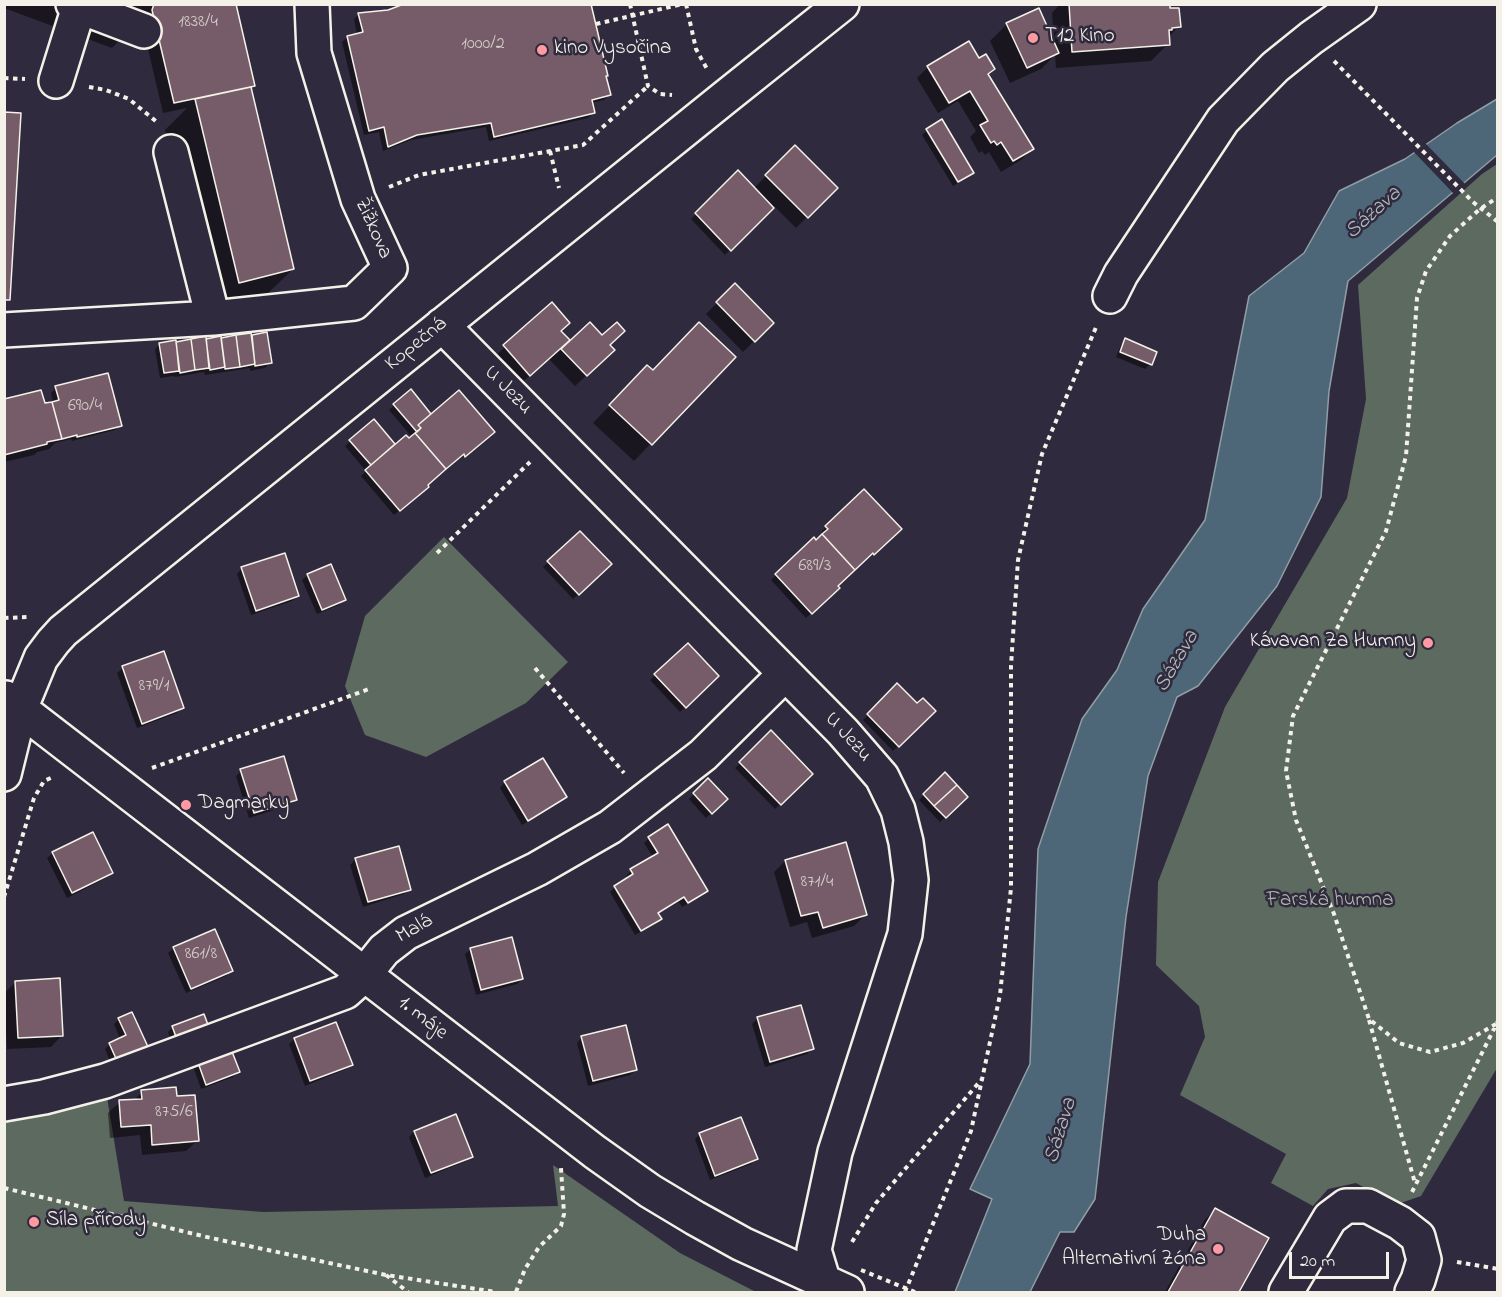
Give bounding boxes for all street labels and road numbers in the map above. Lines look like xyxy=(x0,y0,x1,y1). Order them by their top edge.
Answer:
street label: Žižkova xyxy=(347,195,397,263)
street label: Kopečná xyxy=(381,312,453,378)
street label: U Jezu xyxy=(477,361,537,421)
street label: U Jezu xyxy=(818,708,876,768)
street label: Malá xyxy=(392,910,438,950)
street label: 1. máje xyxy=(392,992,452,1046)

